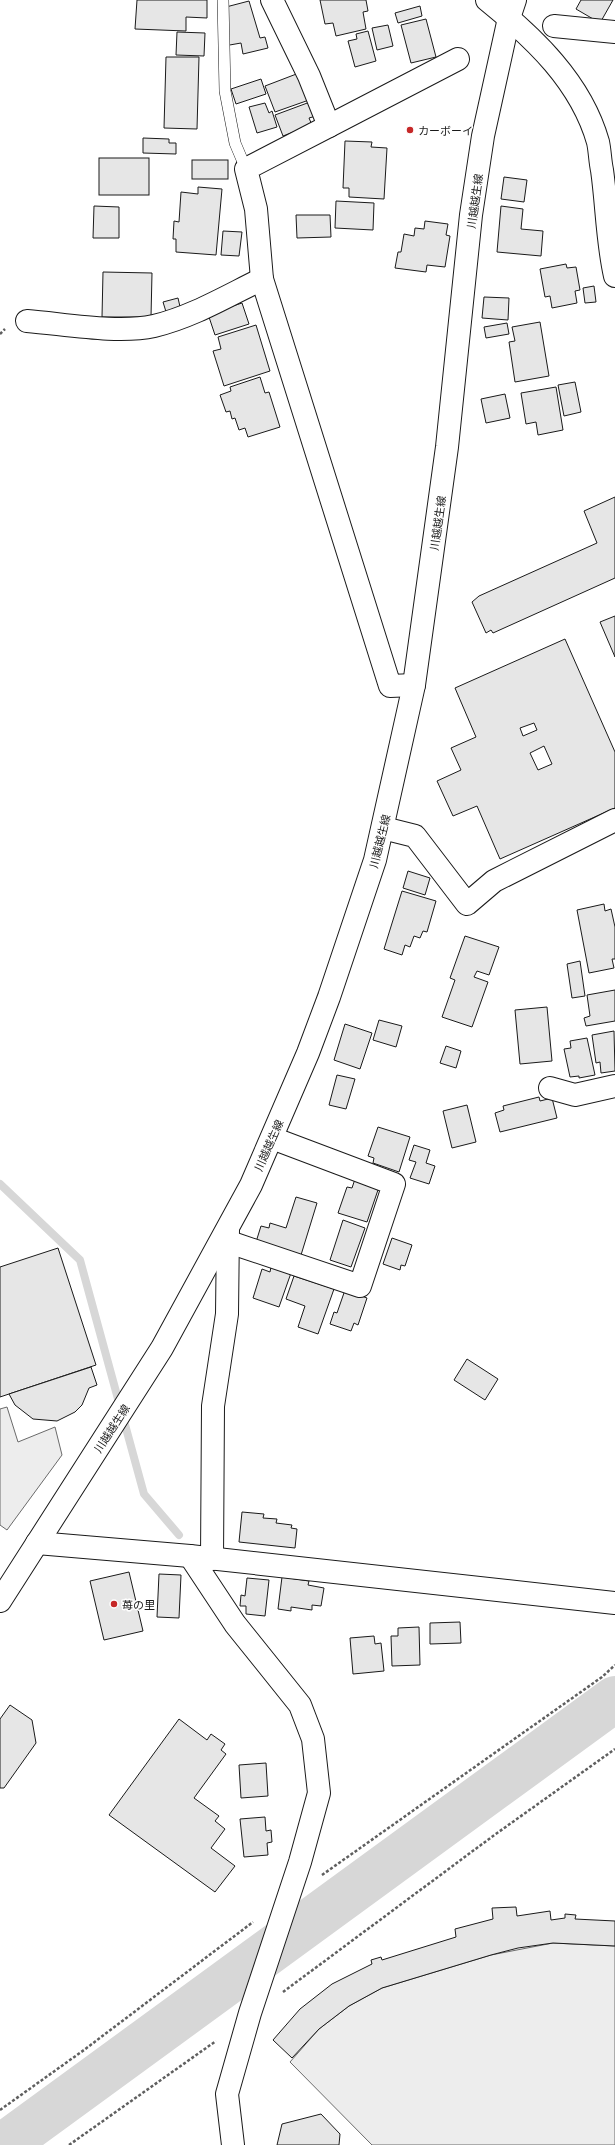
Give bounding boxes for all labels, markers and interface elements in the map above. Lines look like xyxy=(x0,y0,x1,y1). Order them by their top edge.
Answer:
place label: カーボーイ xyxy=(418,122,473,138)
marker: カーボーイ xyxy=(405,125,415,135)
street label: 川越越生線 xyxy=(462,173,486,229)
street label: 川越越生線 xyxy=(425,495,449,551)
street label: 川越越生線 xyxy=(365,812,393,870)
street label: 川越越生線 xyxy=(250,1117,286,1173)
street label: 川越越生線 xyxy=(89,1401,133,1455)
place label: 苺の里 xyxy=(122,1596,155,1612)
marker: 苺の里 xyxy=(109,1599,119,1609)

